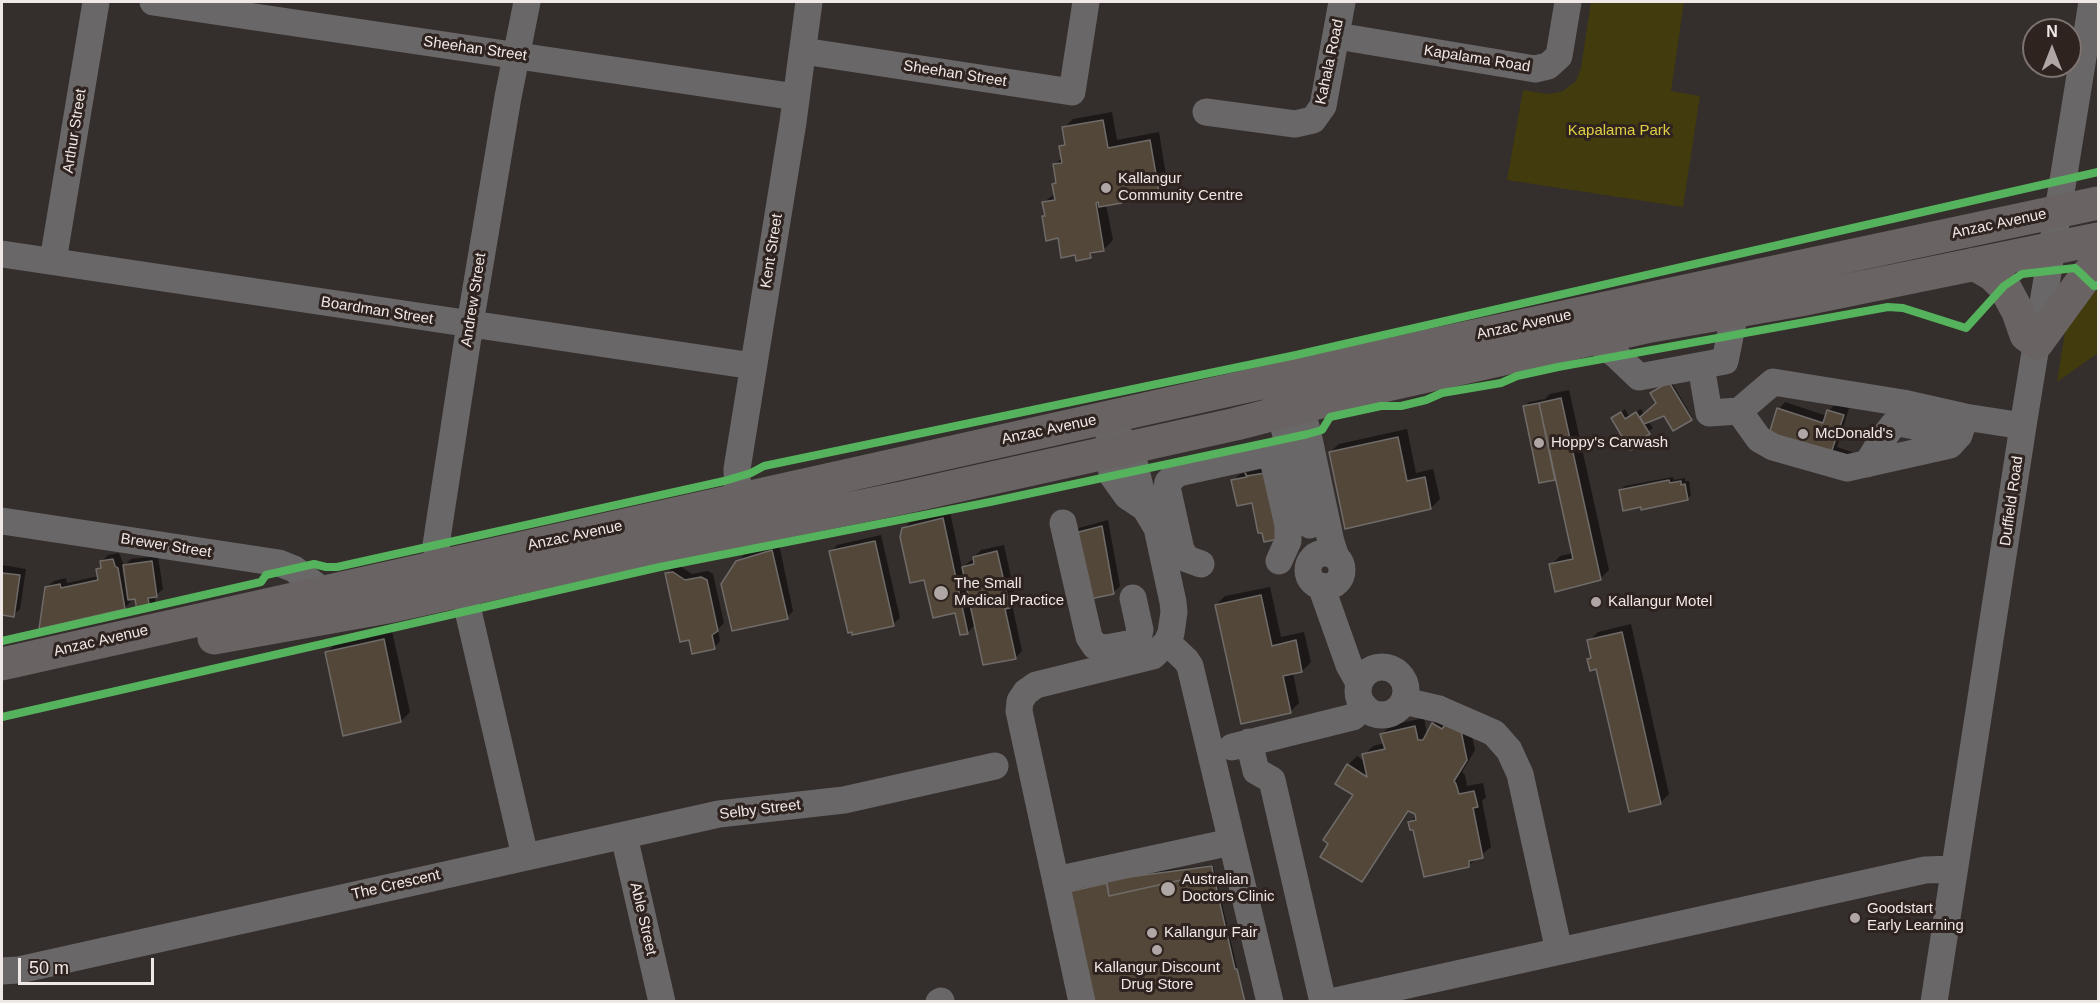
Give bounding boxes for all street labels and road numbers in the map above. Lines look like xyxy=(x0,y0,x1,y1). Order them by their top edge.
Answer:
street label: Kahala Road xyxy=(1312,18,1348,106)
street label: Sheehan Street xyxy=(422,33,528,65)
street label: Kapalama Road xyxy=(1422,42,1532,76)
street label: Sheehan Street xyxy=(902,57,1008,91)
street label: Arthur Street xyxy=(59,88,91,174)
street label: Anzac Avenue xyxy=(1950,205,2048,243)
street label: Kent Street xyxy=(757,213,787,289)
street label: Andrew Street xyxy=(458,252,490,348)
street label: Boardman Street xyxy=(320,293,434,329)
street label: Anzac Avenue xyxy=(1475,306,1573,344)
street label: Anzac Avenue xyxy=(1000,411,1098,449)
street label: Duffield Road xyxy=(1997,455,2027,547)
street label: Anzac Avenue xyxy=(526,517,624,555)
street label: Brewer Street xyxy=(119,530,213,562)
street label: Anzac Avenue xyxy=(52,621,150,661)
street label: Selby Street xyxy=(718,796,802,824)
street label: The Crescent xyxy=(350,866,442,904)
street label: Able Street xyxy=(626,881,660,957)

